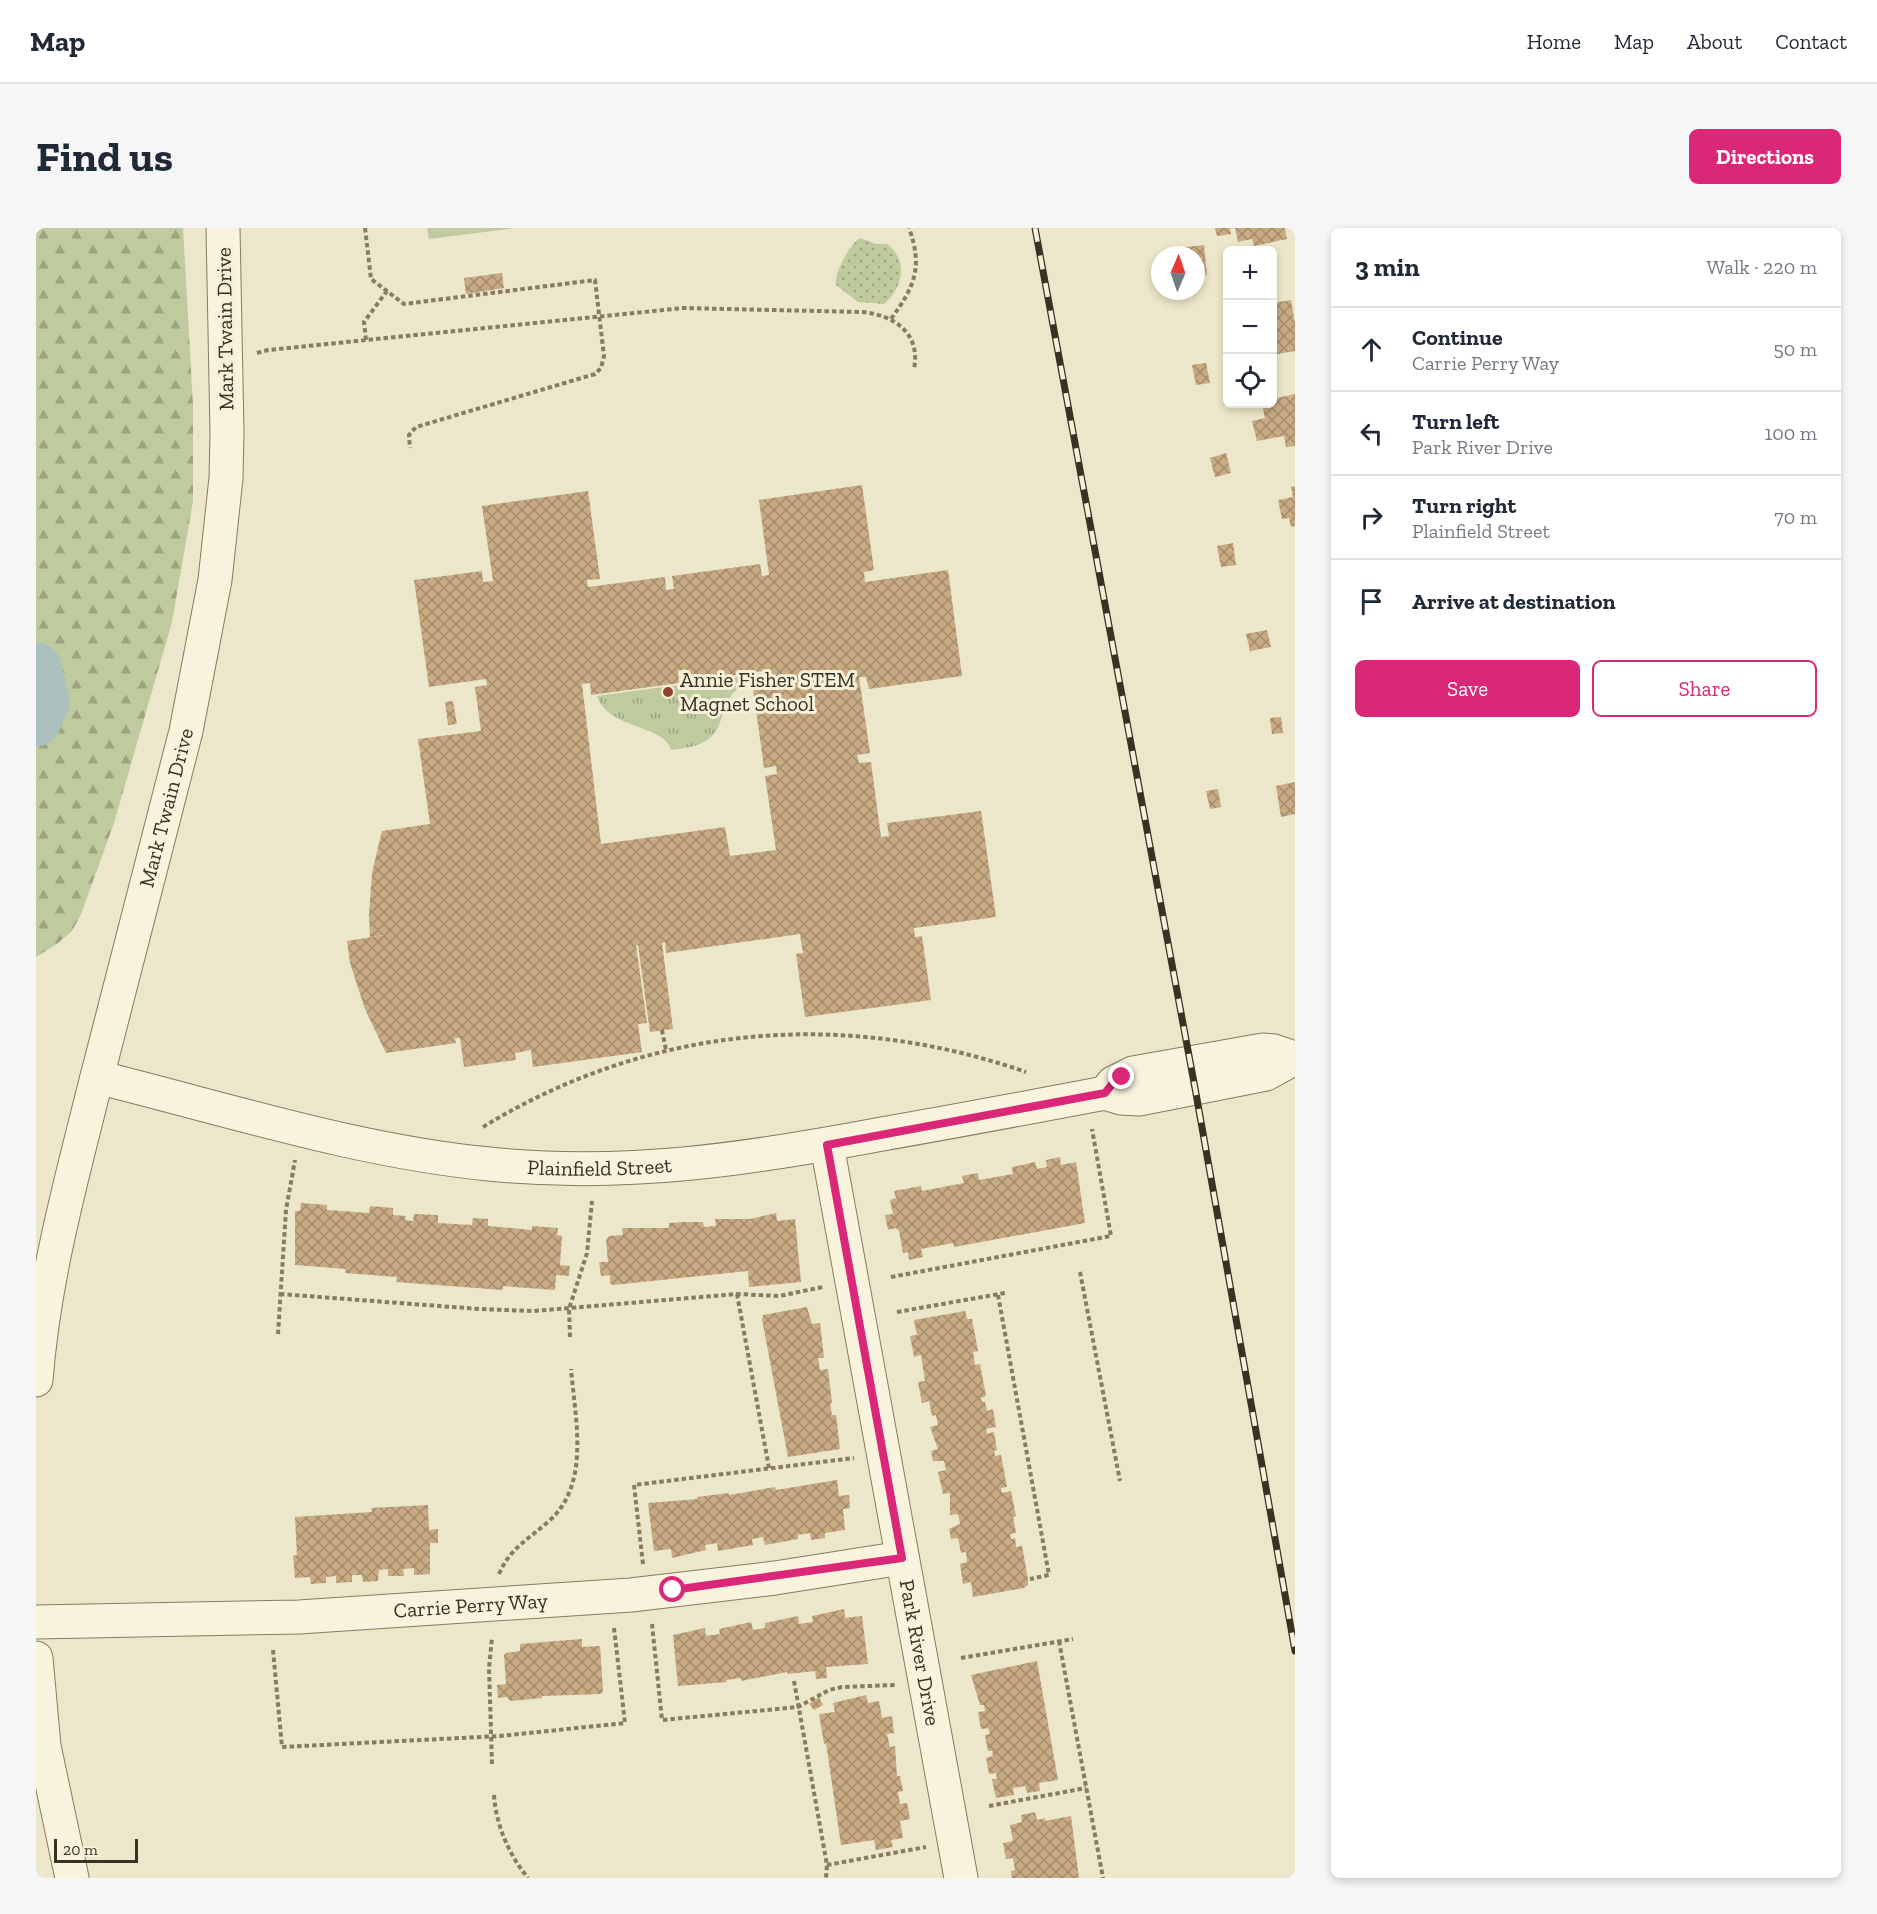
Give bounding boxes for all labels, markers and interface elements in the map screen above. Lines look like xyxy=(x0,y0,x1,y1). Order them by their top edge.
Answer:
text: Map xyxy=(30,25,85,58)
text: Home xyxy=(1527,29,1581,54)
text: Map xyxy=(1614,29,1654,54)
text: About xyxy=(1687,29,1742,54)
text: Contact xyxy=(1775,29,1847,54)
button: Directions xyxy=(1689,129,1841,184)
text: Find us xyxy=(36,131,173,182)
north arrow xyxy=(1151,246,1205,300)
map controls xyxy=(1223,246,1277,408)
button: + xyxy=(1223,246,1277,300)
street label: Mark Twain Drive xyxy=(211,247,238,411)
text: 3 min xyxy=(1355,251,1420,283)
text: Walk · 220 m xyxy=(1706,255,1817,279)
button: − xyxy=(1223,300,1277,354)
text: Continue xyxy=(1412,324,1503,351)
icon: ahead xyxy=(1355,333,1388,366)
text: 50 m xyxy=(1773,337,1817,361)
text: Carrie Perry Way xyxy=(1412,351,1559,375)
button: locate xyxy=(1223,354,1277,408)
text: Turn left xyxy=(1412,408,1499,435)
icon: left xyxy=(1355,417,1388,450)
text: 100 m xyxy=(1764,421,1817,445)
text: Park River Drive xyxy=(1412,435,1553,459)
text: Turn right xyxy=(1412,492,1516,519)
icon: right xyxy=(1355,501,1388,534)
text: 70 m xyxy=(1774,505,1817,529)
text: Plainfield Street xyxy=(1412,519,1550,543)
icon: arrive xyxy=(1355,585,1388,618)
text: Arrive at destination xyxy=(1412,588,1615,615)
button: Save xyxy=(1355,660,1580,717)
button: Share xyxy=(1592,660,1817,717)
place label: Annie Fisher STEM Magnet School xyxy=(680,667,855,716)
marker: Annie Fisher STEM Magnet School xyxy=(661,685,675,699)
street label: Mark Twain Drive xyxy=(133,725,198,890)
route end xyxy=(1108,1063,1134,1089)
street label: Plainfield Street xyxy=(526,1152,673,1181)
route start xyxy=(659,1576,685,1602)
street label: Park River Drive xyxy=(895,1577,946,1728)
street label: Carrie Perry Way xyxy=(393,1588,549,1623)
scale bar xyxy=(54,1836,138,1864)
text: 20 m xyxy=(63,1840,98,1859)

